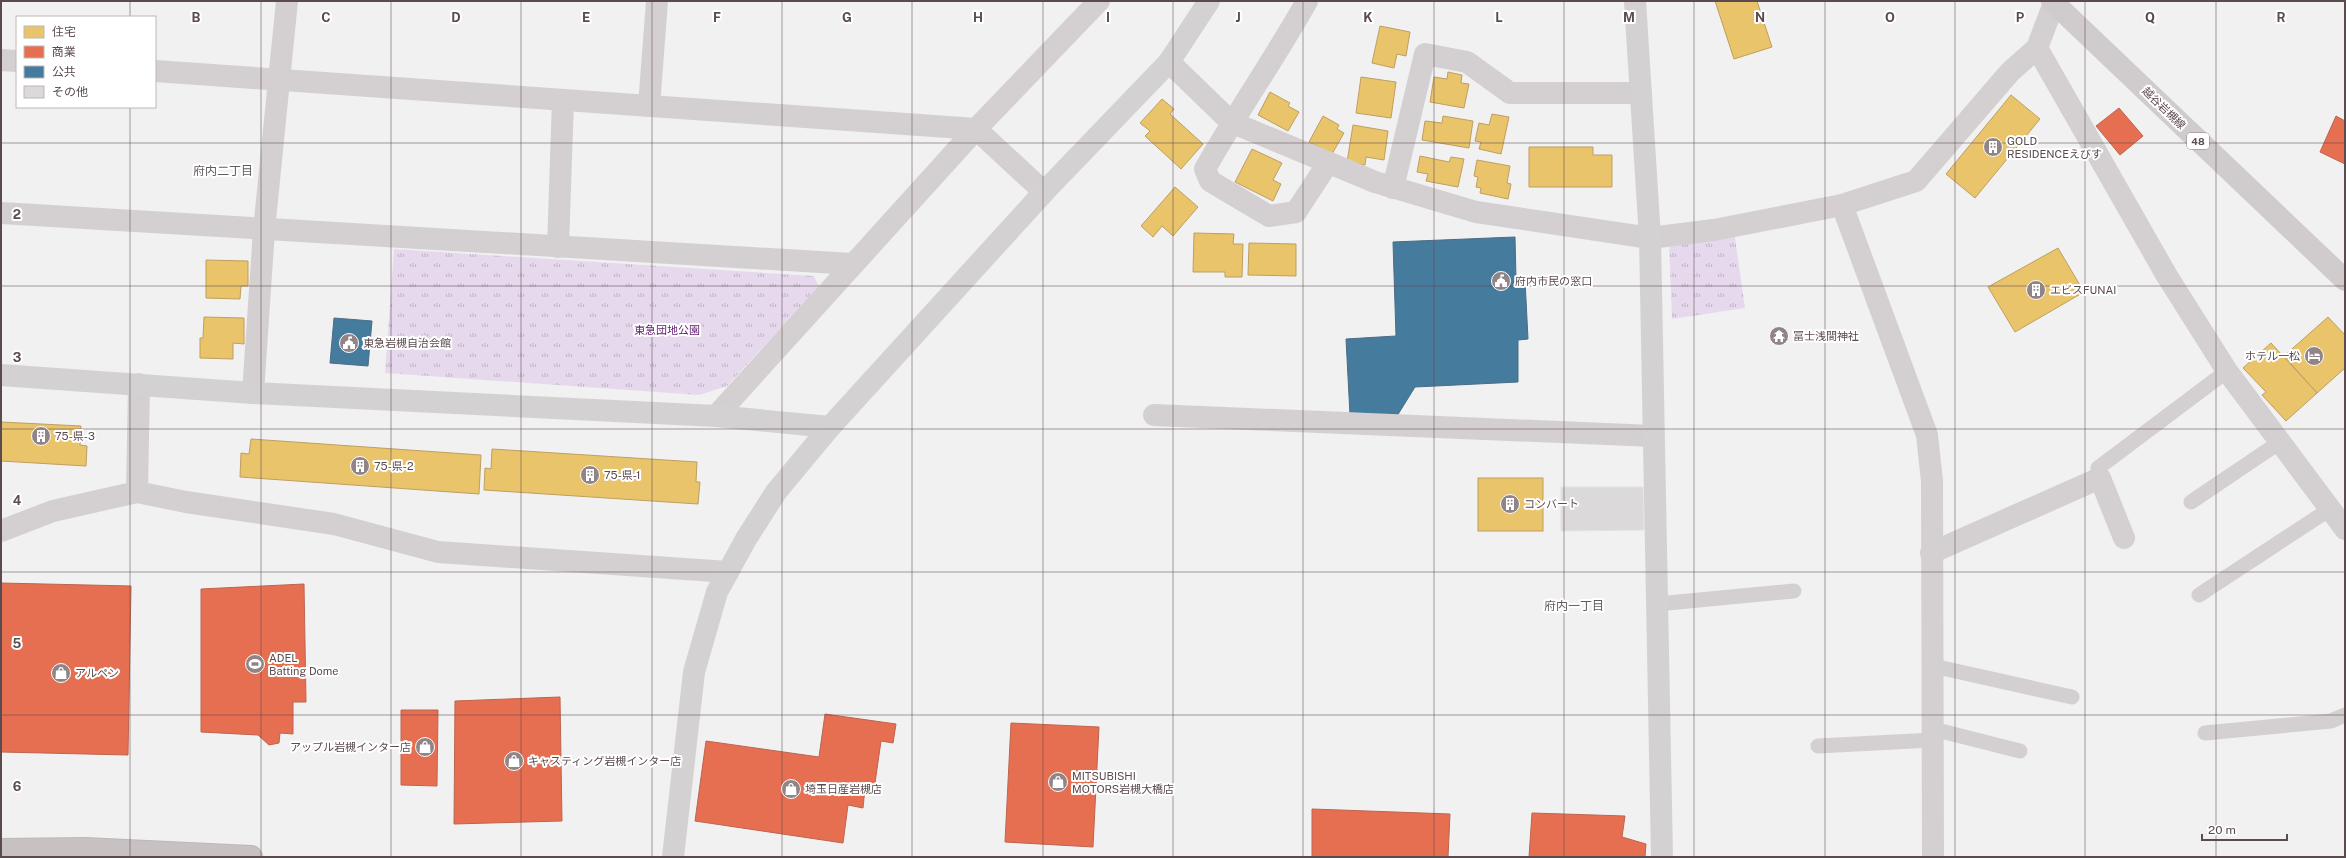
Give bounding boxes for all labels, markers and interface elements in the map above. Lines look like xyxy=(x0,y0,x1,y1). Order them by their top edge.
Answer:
text: B xyxy=(192,10,201,25)
text: C xyxy=(321,10,331,25)
text: D xyxy=(451,10,461,25)
text: E xyxy=(582,10,590,25)
text: F xyxy=(713,10,721,25)
text: G xyxy=(842,10,852,25)
text: H xyxy=(973,10,983,25)
text: I xyxy=(1106,10,1110,25)
text: J xyxy=(1235,10,1241,25)
text: K xyxy=(1363,10,1373,25)
text: L xyxy=(1495,10,1503,25)
text: M xyxy=(1623,10,1635,25)
text: N xyxy=(1755,10,1765,25)
text: O xyxy=(1885,10,1895,25)
text: P xyxy=(2016,10,2025,25)
text: Q xyxy=(2145,10,2155,25)
text: R xyxy=(2276,10,2286,25)
legend xyxy=(16,16,156,108)
text: 住宅 xyxy=(52,25,76,39)
text: 商業 xyxy=(52,45,76,59)
text: 公共 xyxy=(52,65,76,79)
text: その他 xyxy=(52,85,88,99)
street label: 越谷岩槻線 xyxy=(2140,85,2188,131)
road number: 48 xyxy=(2187,133,2209,149)
place label: GOLD RESIDENCEえびす xyxy=(2007,135,2102,160)
building icon: GOLD RESIDENCEえびす xyxy=(1982,136,2004,158)
district label: 府内二丁目 xyxy=(193,164,253,178)
text: 2 xyxy=(13,207,21,222)
public building icon: 府内市民の窓口 xyxy=(1490,270,1512,292)
place label: 府内市民の窓口 xyxy=(1515,275,1592,287)
building icon: エビスFUNAI xyxy=(2025,279,2047,301)
place label: エビスFUNAI xyxy=(2050,284,2116,296)
park label: 東急団地公園 xyxy=(634,324,700,336)
temple icon: 冨士浅間神社 xyxy=(1768,325,1790,347)
place label: 冨士浅間神社 xyxy=(1793,330,1859,342)
public building icon: 東急岩槻自治会館 xyxy=(338,332,360,354)
place label: 東急岩槻自治会館 xyxy=(363,337,451,349)
hotel icon: ホテル一松 xyxy=(2303,345,2325,367)
text: 3 xyxy=(13,350,22,365)
place label: ホテル一松 xyxy=(2245,350,2300,362)
building icon: 75-県-3 xyxy=(30,425,52,447)
place label: 75-県-3 xyxy=(55,430,95,442)
building icon: 75-県-2 xyxy=(349,455,371,477)
place label: 75-県-2 xyxy=(374,460,414,472)
building icon: 75-県-1 xyxy=(579,464,601,486)
place label: 75-県-1 xyxy=(604,469,641,481)
text: 4 xyxy=(13,493,22,508)
building icon: コンバート xyxy=(1499,493,1521,515)
place label: コンバート xyxy=(1524,498,1579,510)
district label: 府内一丁目 xyxy=(1544,599,1604,613)
text: 5 xyxy=(13,636,22,651)
place label: ADEL Batting Dome xyxy=(269,652,339,677)
sports icon: ADEL Batting Dome xyxy=(244,653,266,675)
shop icon: アルペン xyxy=(50,662,72,684)
place label: アルペン xyxy=(75,667,119,679)
shop icon: アップル岩槻インター店 xyxy=(414,736,436,758)
place label: アップル岩槻インター店 xyxy=(290,741,411,753)
shop icon: キャスティング岩槻インター店 xyxy=(503,750,525,772)
place label: キャスティング岩槻インター店 xyxy=(528,755,681,767)
place label: MITSUBISHI MOTORS岩槻大橋店 xyxy=(1072,770,1174,795)
shop icon: MITSUBISHI MOTORS岩槻大橋店 xyxy=(1047,771,1069,793)
shop icon: 埼玉日産岩槻店 xyxy=(780,778,802,800)
text: 6 xyxy=(13,779,22,794)
place label: 埼玉日産岩槻店 xyxy=(805,783,882,795)
scale bar xyxy=(2202,816,2287,842)
text: 20 m xyxy=(2208,823,2236,837)

